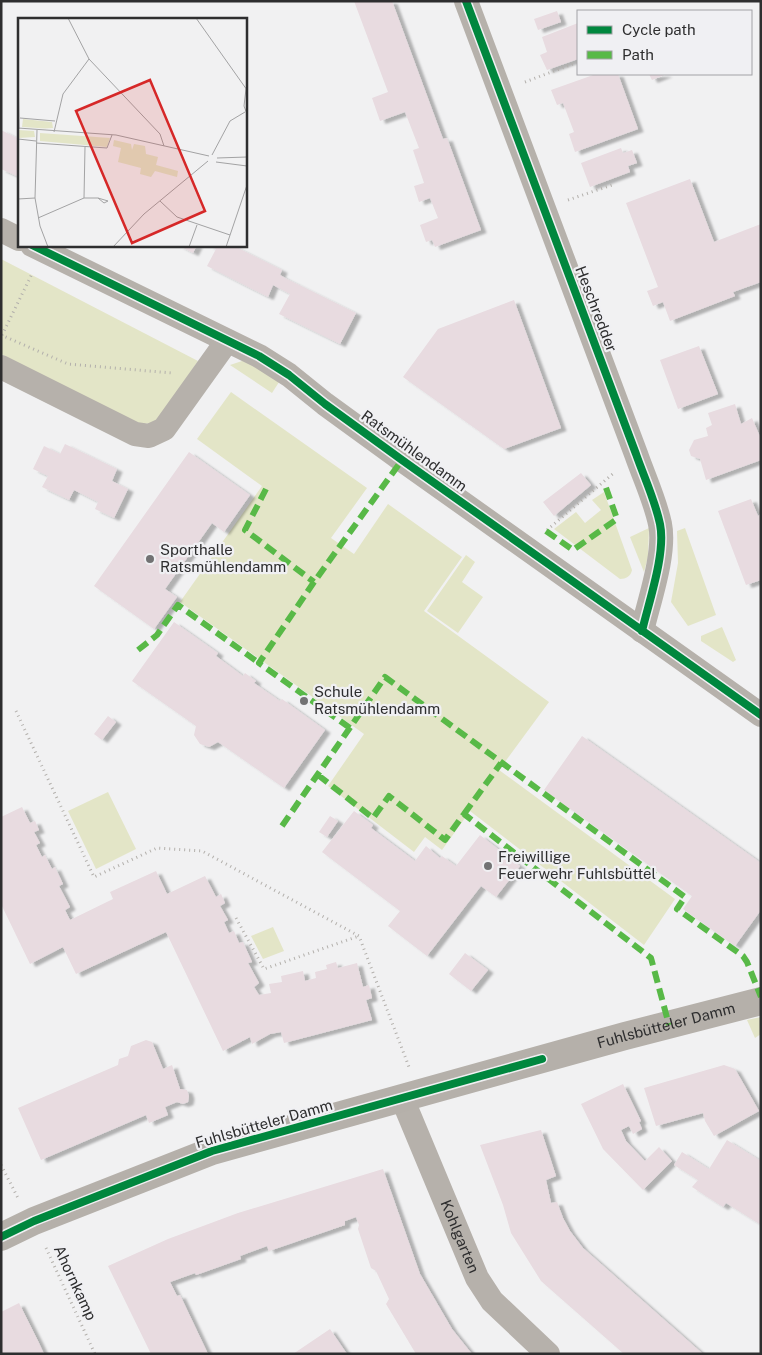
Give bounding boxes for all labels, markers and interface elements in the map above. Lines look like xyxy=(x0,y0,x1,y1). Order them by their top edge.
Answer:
legend xyxy=(577,10,752,75)
inset map xyxy=(18,18,246,246)
text: Cycle path xyxy=(622,21,696,38)
text: Path xyxy=(622,46,654,63)
street label: Heschredder xyxy=(572,263,621,354)
street label: Ratsmühlendamm xyxy=(358,407,470,495)
place label: Sporthalle Ratsmühlendamm xyxy=(160,541,286,575)
marker: Sporthalle Ratsmühlendamm xyxy=(144,553,156,565)
place label: Schule Ratsmühlendamm xyxy=(314,683,440,717)
marker: Schule Ratsmühlendamm xyxy=(298,695,310,707)
place label: Freiwillige Feuerwehr Fuhlsbüttel xyxy=(498,848,656,882)
marker: Freiwillige Feuerwehr Fuhlsbüttel xyxy=(482,860,494,872)
street label: Fuhlsbütteler Damm xyxy=(595,999,737,1051)
street label: Fuhlsbütteler Damm xyxy=(193,1096,334,1151)
street label: Kohlgarten xyxy=(437,1197,483,1275)
street label: Ahornkamp xyxy=(51,1243,100,1323)

